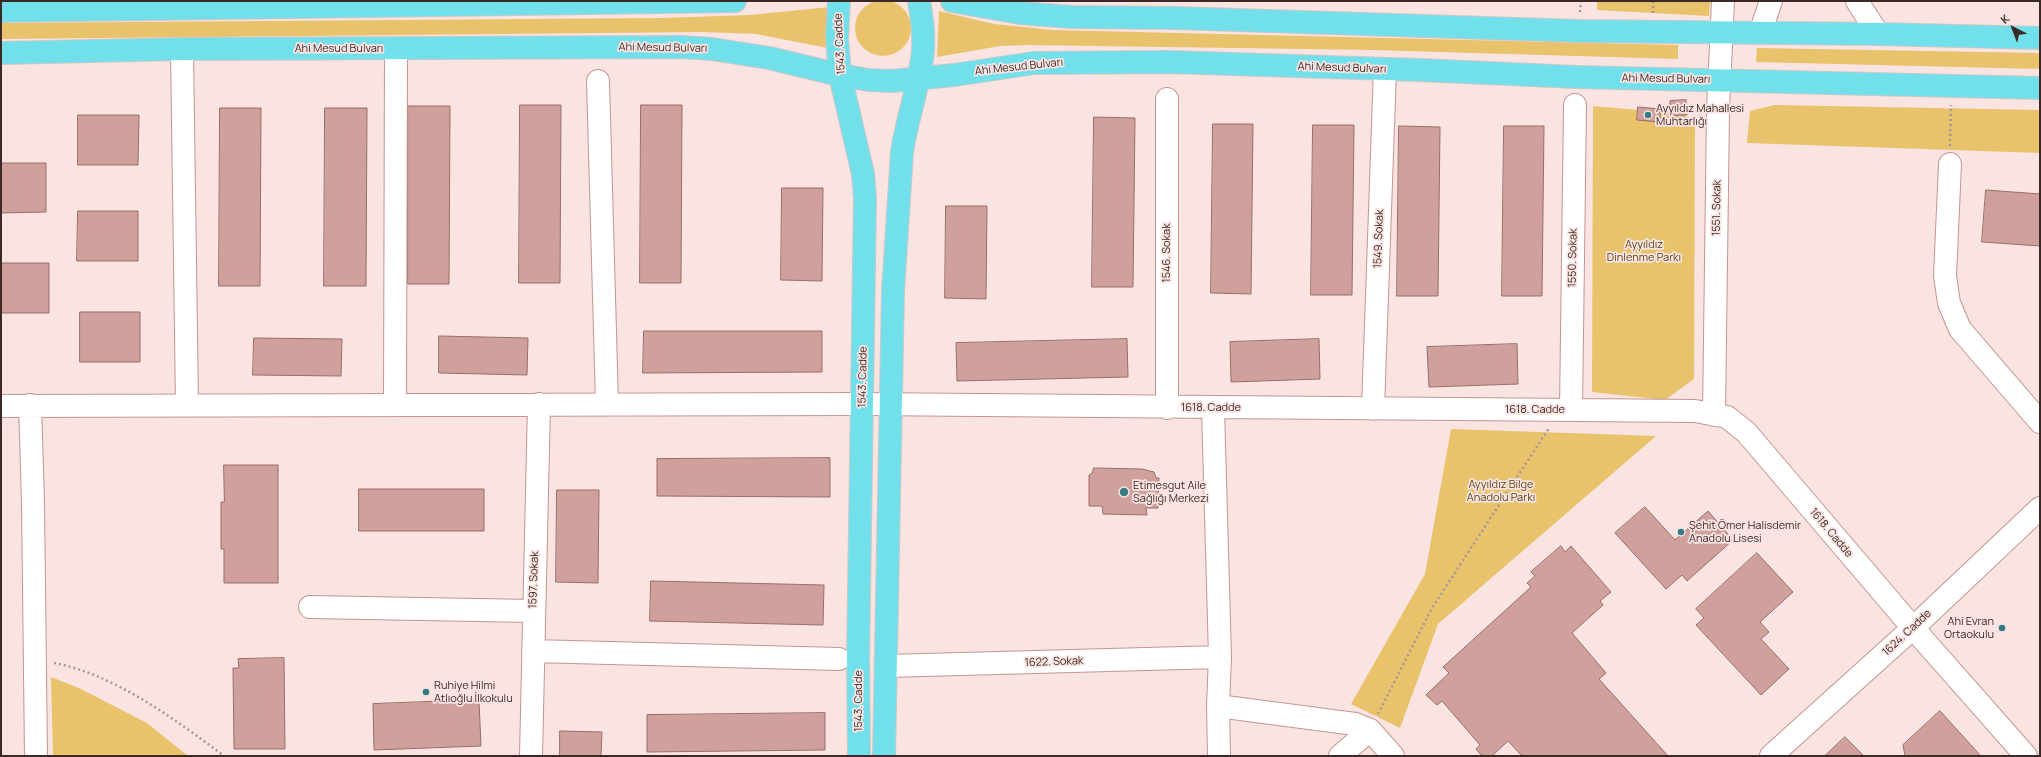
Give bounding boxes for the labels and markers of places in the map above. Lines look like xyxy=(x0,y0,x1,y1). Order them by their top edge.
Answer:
place label: Ayyıldız Mahallesi Muhtarlığı xyxy=(1656,102,1744,128)
marker: Ayyıldız Mahallesi Muhtarlığı xyxy=(1643,110,1653,120)
place label: Etimesgut Aile Sağlığı Merkezi xyxy=(1133,479,1209,505)
marker: Etimesgut Aile Sağlığı Merkezi xyxy=(1118,486,1130,498)
place label: Şehit Ömer Halisdemir Anadolu Lisesi xyxy=(1689,519,1801,545)
marker: Şehit Ömer Halisdemir Anadolu Lisesi xyxy=(1676,527,1686,537)
place label: Ahi Evran Ortaokulu xyxy=(1944,615,1994,641)
marker: Ahi Evran Ortaokulu xyxy=(1997,623,2007,633)
place label: Ruhiye Hilmi Atlıoğlu İlkokulu xyxy=(434,679,513,705)
marker: Ruhiye Hilmi Atlıoğlu İlkokulu xyxy=(421,687,431,697)

